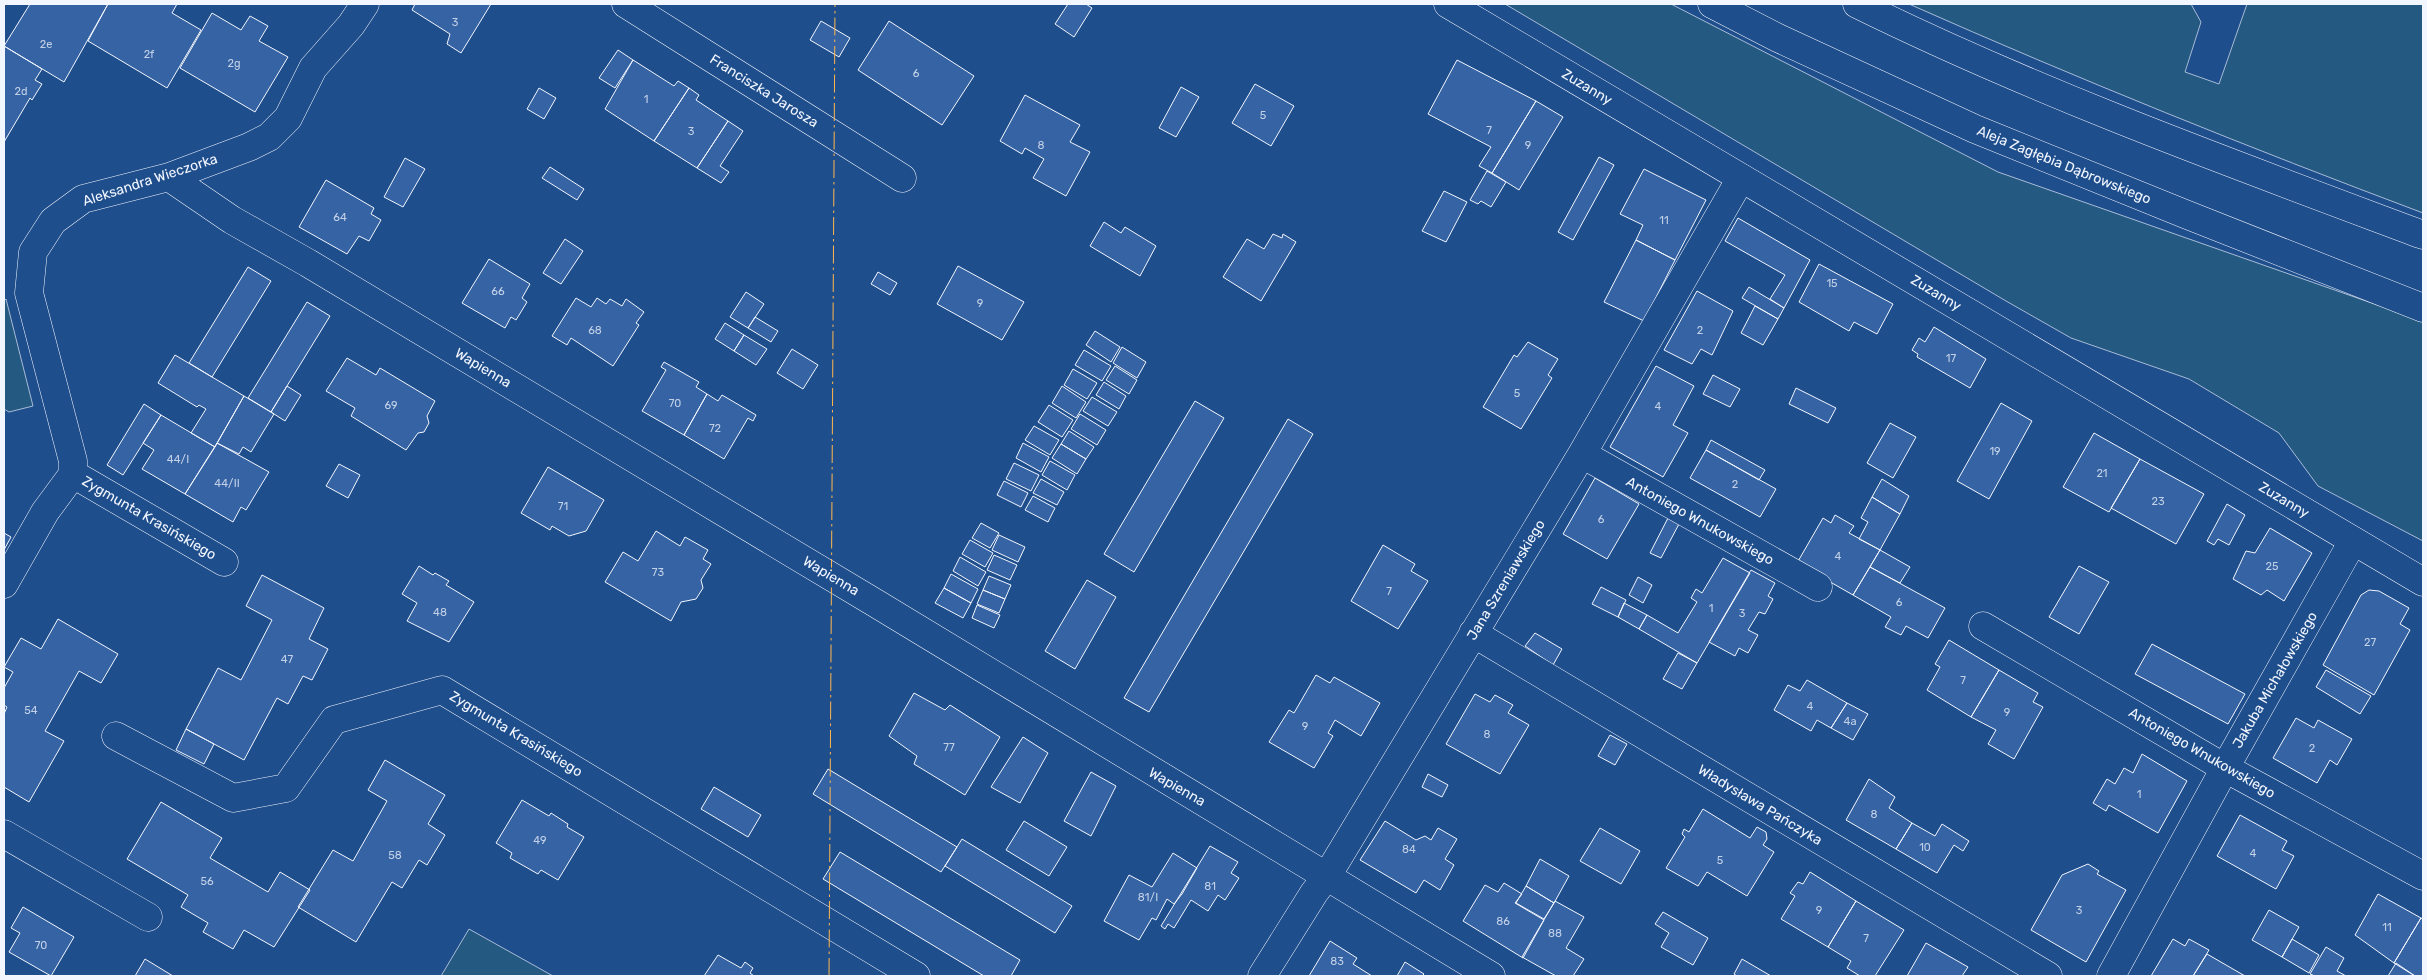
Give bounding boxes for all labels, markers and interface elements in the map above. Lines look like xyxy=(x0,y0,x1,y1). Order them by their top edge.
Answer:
house number: 3 xyxy=(452,16,459,29)
house number: 2e xyxy=(40,38,52,51)
house number: 2f xyxy=(144,48,155,61)
street label: Franciszka Jarosza xyxy=(707,51,821,131)
house number: 2g xyxy=(227,57,241,70)
street label: Zuzanny xyxy=(1559,65,1616,109)
house number: 6 xyxy=(913,67,920,80)
house number: 2d xyxy=(14,85,28,98)
house number: 1 xyxy=(644,93,648,106)
house number: 5 xyxy=(1260,109,1267,122)
street label: Aleja Zagłębia Dąbrowskiego xyxy=(1975,122,2153,208)
house number: 7 xyxy=(1486,124,1492,137)
house number: 3 xyxy=(688,125,695,138)
house number: 8 xyxy=(1038,139,1045,152)
house number: 9 xyxy=(1525,139,1531,152)
street label: Aleksandra Wieczorka xyxy=(80,150,220,210)
house number: 64 xyxy=(333,211,347,224)
house number: 11 xyxy=(1659,214,1669,227)
street label: Zuzanny xyxy=(1908,271,1965,315)
house number: 15 xyxy=(1826,277,1838,290)
house number: 66 xyxy=(491,285,505,298)
house number: 9 xyxy=(977,297,983,310)
house number: 68 xyxy=(588,324,602,337)
house number: 2 xyxy=(1697,324,1703,337)
street label: Wapienna xyxy=(452,345,514,391)
house number: 17 xyxy=(1946,352,1957,365)
house number: 5 xyxy=(1514,387,1521,400)
house number: 70 xyxy=(669,397,681,410)
house number: 69 xyxy=(384,399,398,412)
house number: 4 xyxy=(1655,400,1662,413)
house number: 72 xyxy=(709,422,721,435)
house number: 19 xyxy=(1989,445,2001,458)
house number: 44/I xyxy=(167,453,189,466)
house number: 21 xyxy=(2096,467,2108,480)
street label: Zygmunta Krasińskiego xyxy=(79,473,219,563)
street label: Antoniego Wnukowskiego xyxy=(1623,473,1777,569)
house number: 44/II xyxy=(214,477,240,490)
house number: 2 xyxy=(1732,478,1738,491)
street label: Zuzanny xyxy=(2256,478,2313,522)
house number: 23 xyxy=(2151,495,2165,508)
house number: 71 xyxy=(558,500,568,513)
house number: 6 xyxy=(1598,513,1605,526)
street label: Jana Szreniawskiego xyxy=(1463,517,1549,643)
house number: 4 xyxy=(1835,550,1842,563)
street label: Wapienna xyxy=(800,553,862,599)
house number: 25 xyxy=(2266,560,2279,573)
house number: 73 xyxy=(652,566,665,579)
house number: 7 xyxy=(1386,585,1392,598)
house number: 6 xyxy=(1896,596,1903,609)
house number: 1 xyxy=(1709,602,1713,615)
house number: 48 xyxy=(433,606,447,619)
house number: 3 xyxy=(1739,607,1746,620)
street label: Jakuba Michałowskiego xyxy=(2229,609,2321,751)
house number: 27 xyxy=(2364,636,2376,649)
house number: 47 xyxy=(281,653,293,666)
house number: 7 xyxy=(1960,674,1966,687)
street label: Zygmunta Krasińskiego xyxy=(446,688,586,780)
house number: 4 xyxy=(1807,700,1814,713)
house number: 54 xyxy=(24,704,38,717)
street label: Antoniego Wnukowskiego xyxy=(2126,704,2278,802)
house number: 9 xyxy=(2004,706,2010,719)
house number: 4a xyxy=(1844,715,1856,728)
house number: 9 xyxy=(1302,720,1308,733)
house number: 8 xyxy=(1484,728,1491,741)
house number: 77 xyxy=(943,741,955,754)
house number: 2 xyxy=(2309,742,2315,755)
street label: Władysława Pańczyka xyxy=(1695,761,1825,849)
street label: Wapienna xyxy=(1146,764,1208,810)
house number: 1 xyxy=(2137,788,2141,801)
house number: 8 xyxy=(1871,808,1878,821)
house number: 49 xyxy=(533,834,547,847)
house number: 10 xyxy=(1919,841,1931,854)
house number: 84 xyxy=(1402,843,1416,856)
house number: 4 xyxy=(2250,847,2257,860)
house number: 58 xyxy=(388,849,402,862)
house number: 5 xyxy=(1717,854,1724,867)
house number: 56 xyxy=(200,875,214,888)
house number: 81 xyxy=(1204,880,1216,893)
house number: 81/I xyxy=(1138,891,1158,904)
house number: 9 xyxy=(1816,904,1822,917)
house number: 3 xyxy=(2076,904,2083,917)
house number: 86 xyxy=(1496,915,1510,928)
house number: 11 xyxy=(2382,921,2392,934)
house number: 88 xyxy=(1548,927,1562,940)
house number: 7 xyxy=(1863,932,1869,945)
house number: 70 xyxy=(35,939,47,952)
house number: 83 xyxy=(1330,955,1344,968)

